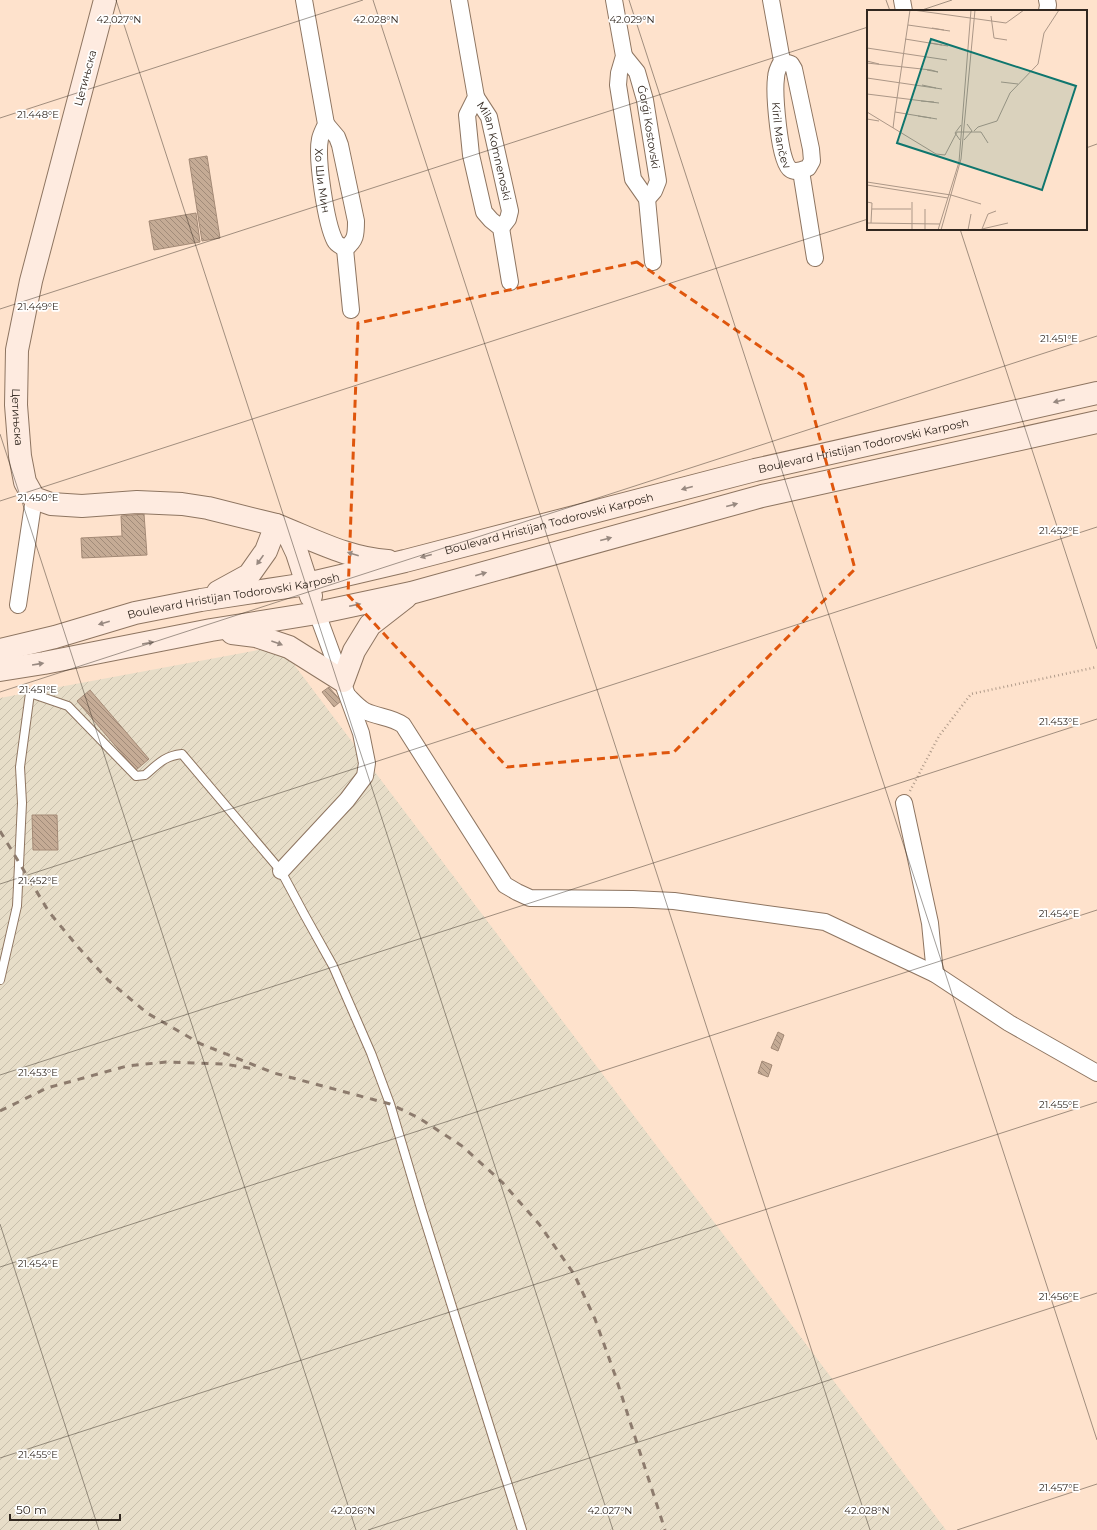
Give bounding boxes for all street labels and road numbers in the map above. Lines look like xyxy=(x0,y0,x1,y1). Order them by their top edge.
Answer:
street label: Цетињска xyxy=(71,48,99,108)
street label: Ǵorǵi Kostovski xyxy=(634,84,663,170)
street label: Milan Komnenoski xyxy=(474,99,514,202)
street label: Kiril Mančev xyxy=(769,102,794,171)
street label: Хо Ши Мин xyxy=(312,148,333,214)
street label: Цетињска xyxy=(9,388,26,446)
street label: Boulevard Hristijan Todorovski Karposh xyxy=(757,415,970,476)
street label: Boulevard Hristijan Todorovski Karposh xyxy=(443,490,655,557)
street label: Boulevard Hristijan Todorovski Karposh xyxy=(126,570,341,622)

